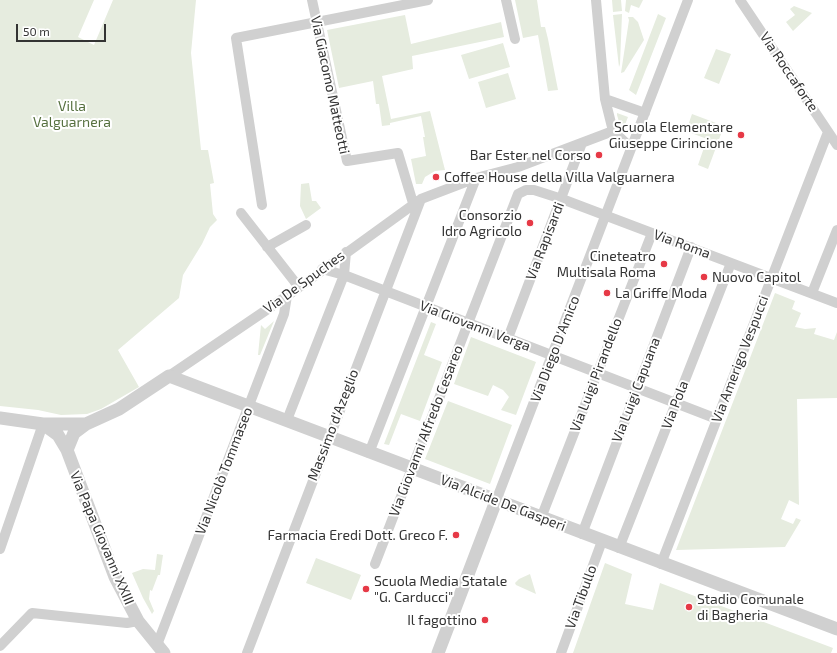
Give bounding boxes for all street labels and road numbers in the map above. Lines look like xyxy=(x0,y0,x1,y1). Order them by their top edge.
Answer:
street label: Via Giacomo Matteotti xyxy=(307,14,353,156)
street label: Via Roccaforte xyxy=(756,29,822,115)
street label: Via Rapisardi xyxy=(522,199,568,283)
street label: Via Roma xyxy=(651,226,713,262)
street label: Via De Spuches xyxy=(260,247,348,317)
street label: Via Diego D'Amico xyxy=(527,293,583,405)
street label: Via Amerigo Vespucci xyxy=(708,293,772,425)
street label: Via Giovanni Verga xyxy=(417,297,533,355)
street label: Via Luigi Pirandello xyxy=(567,316,625,434)
street label: Via Luigi Capuana xyxy=(608,335,664,445)
street label: Via Giovanni Alfredo Cesareo xyxy=(386,343,466,519)
street label: Massimo d'Azeglio xyxy=(304,367,362,483)
street label: Via Pola xyxy=(658,378,692,432)
street label: Via Nicolò Tommaseo xyxy=(192,405,256,537)
street label: Via Papa Giovanni XXIII xyxy=(66,469,138,607)
street label: Via Alcide De Gasperi xyxy=(438,471,568,535)
street label: Via Tibullo xyxy=(562,563,600,631)

